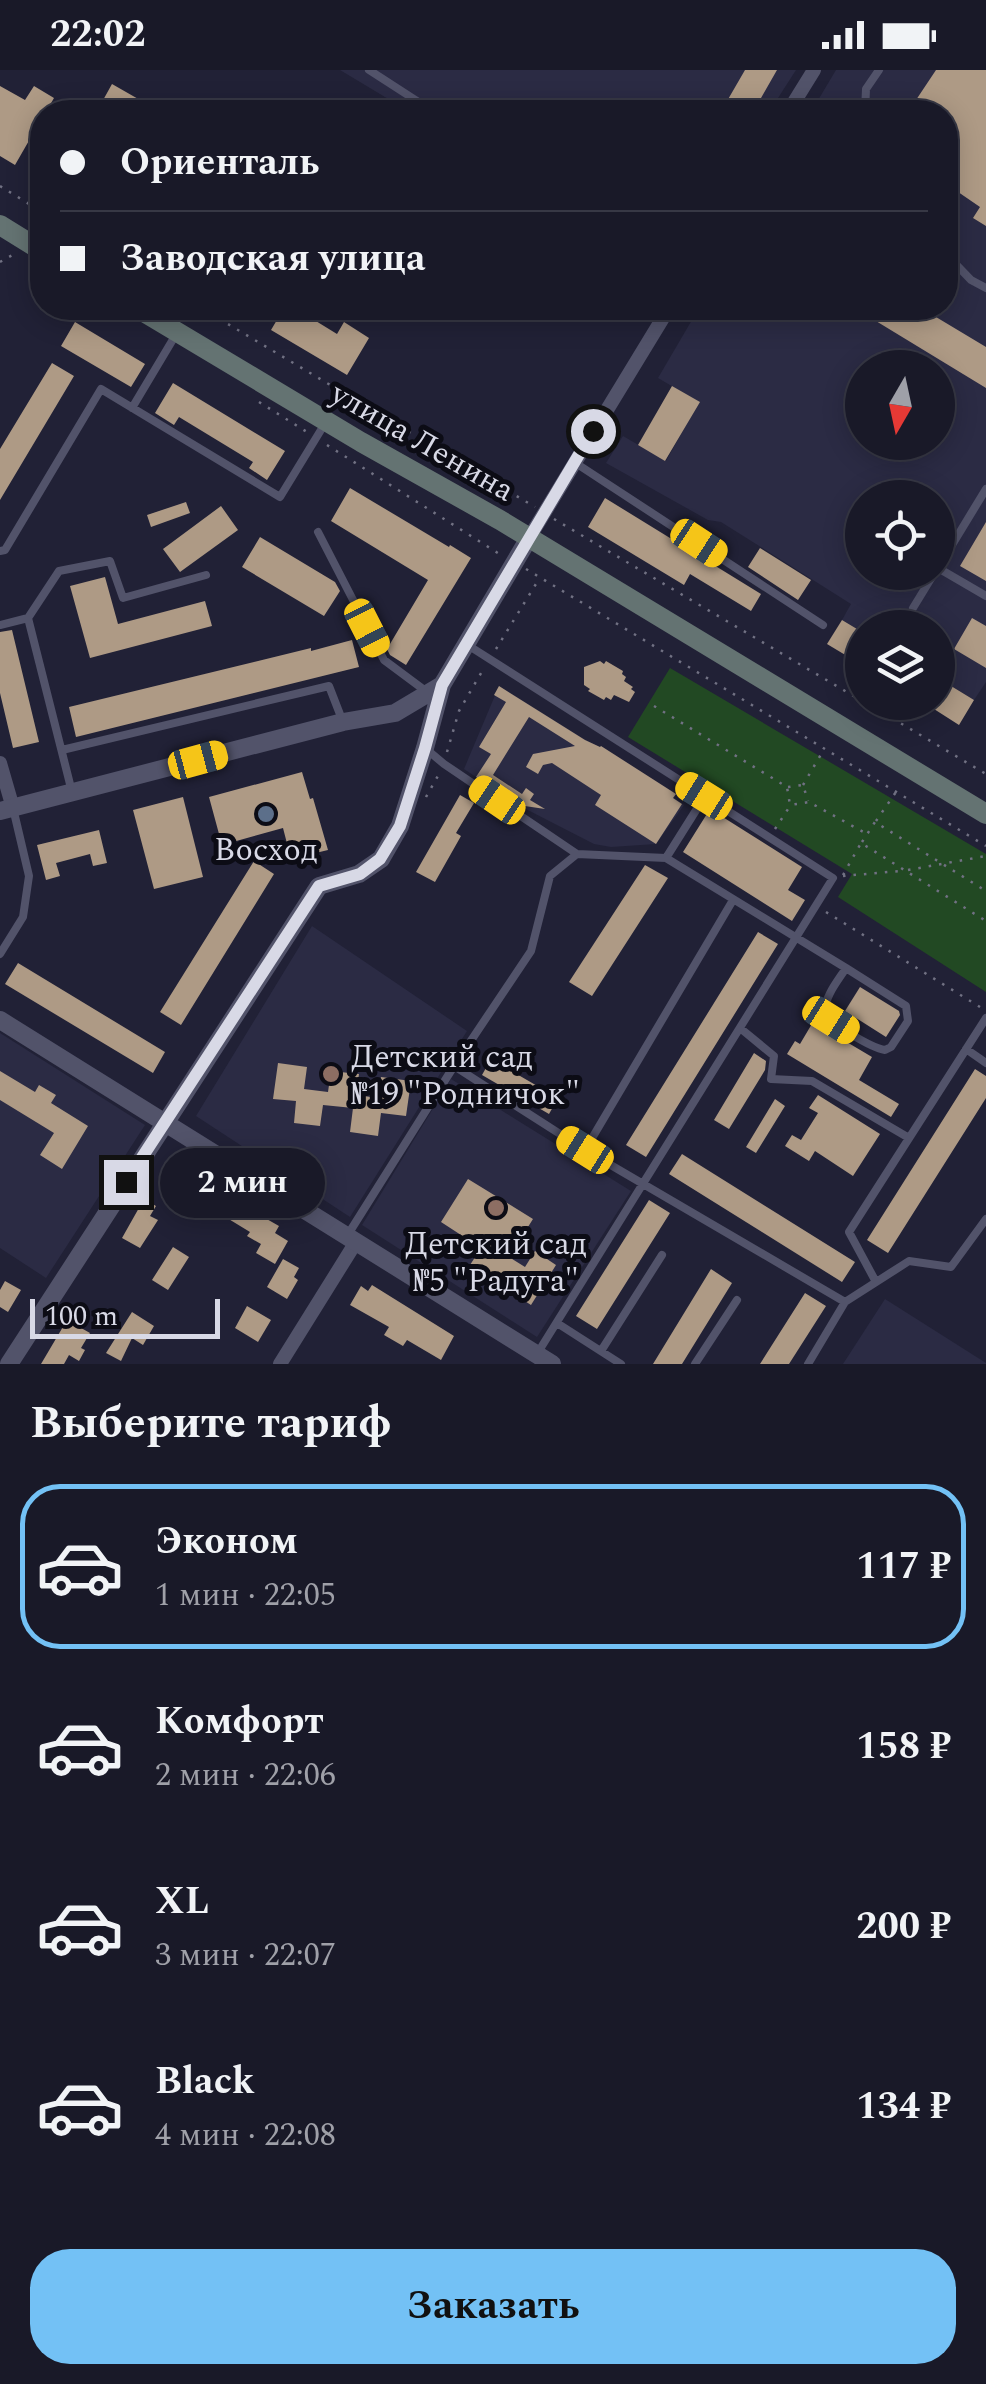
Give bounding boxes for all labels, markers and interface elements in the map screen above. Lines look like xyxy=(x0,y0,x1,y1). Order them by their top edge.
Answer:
text: 22:02 xyxy=(50,6,145,64)
text: Ориенталь xyxy=(120,134,319,192)
text: Заводская улица xyxy=(120,230,425,288)
north arrow xyxy=(845,350,955,460)
map controls xyxy=(845,350,955,720)
street label: улица Ленина xyxy=(320,369,524,515)
route start xyxy=(571,409,616,454)
button: locate xyxy=(845,480,955,590)
car xyxy=(666,514,732,572)
car xyxy=(340,594,394,662)
button: layers xyxy=(845,610,955,720)
car xyxy=(165,738,231,782)
car xyxy=(671,767,737,825)
car xyxy=(464,771,530,829)
marker: Восход xyxy=(255,803,277,825)
place label: Восход xyxy=(214,826,318,875)
car xyxy=(798,991,864,1049)
place label: Детский сад №19 "Родничок" xyxy=(351,1033,580,1119)
marker: Детский сад №19 "Родничок" xyxy=(320,1063,342,1085)
car xyxy=(552,1121,618,1179)
callout: 2 мин xyxy=(161,1147,326,1217)
text: 2 мин xyxy=(197,1158,288,1207)
route end xyxy=(104,1160,149,1205)
marker: Детский сад №5 "Радуга" xyxy=(485,1197,507,1219)
place label: Детский сад №5 "Радуга" xyxy=(405,1220,587,1306)
scale bar xyxy=(30,1294,220,1338)
text: 100 m xyxy=(45,1295,118,1338)
text: Выберите тариф xyxy=(30,1389,391,1458)
text: Эконом xyxy=(155,1513,298,1571)
icon: car xyxy=(35,1522,125,1612)
text: 117 ₽ xyxy=(856,1538,951,1596)
text: 1 мин · 22:05 xyxy=(155,1571,336,1620)
text: Комфорт xyxy=(155,1693,324,1751)
icon: car xyxy=(35,1702,125,1792)
text: 158 ₽ xyxy=(856,1718,951,1776)
text: 2 мин · 22:06 xyxy=(155,1751,336,1800)
text: XL xyxy=(155,1873,209,1931)
icon: car xyxy=(35,1882,125,1972)
text: 200 ₽ xyxy=(856,1898,951,1956)
text: 3 мин · 22:07 xyxy=(155,1931,336,1980)
text: Black xyxy=(155,2053,255,2111)
icon: car xyxy=(35,2062,125,2152)
text: 134 ₽ xyxy=(856,2078,951,2136)
text: 4 мин · 22:08 xyxy=(155,2111,336,2160)
button: Заказать xyxy=(30,2249,956,2364)

